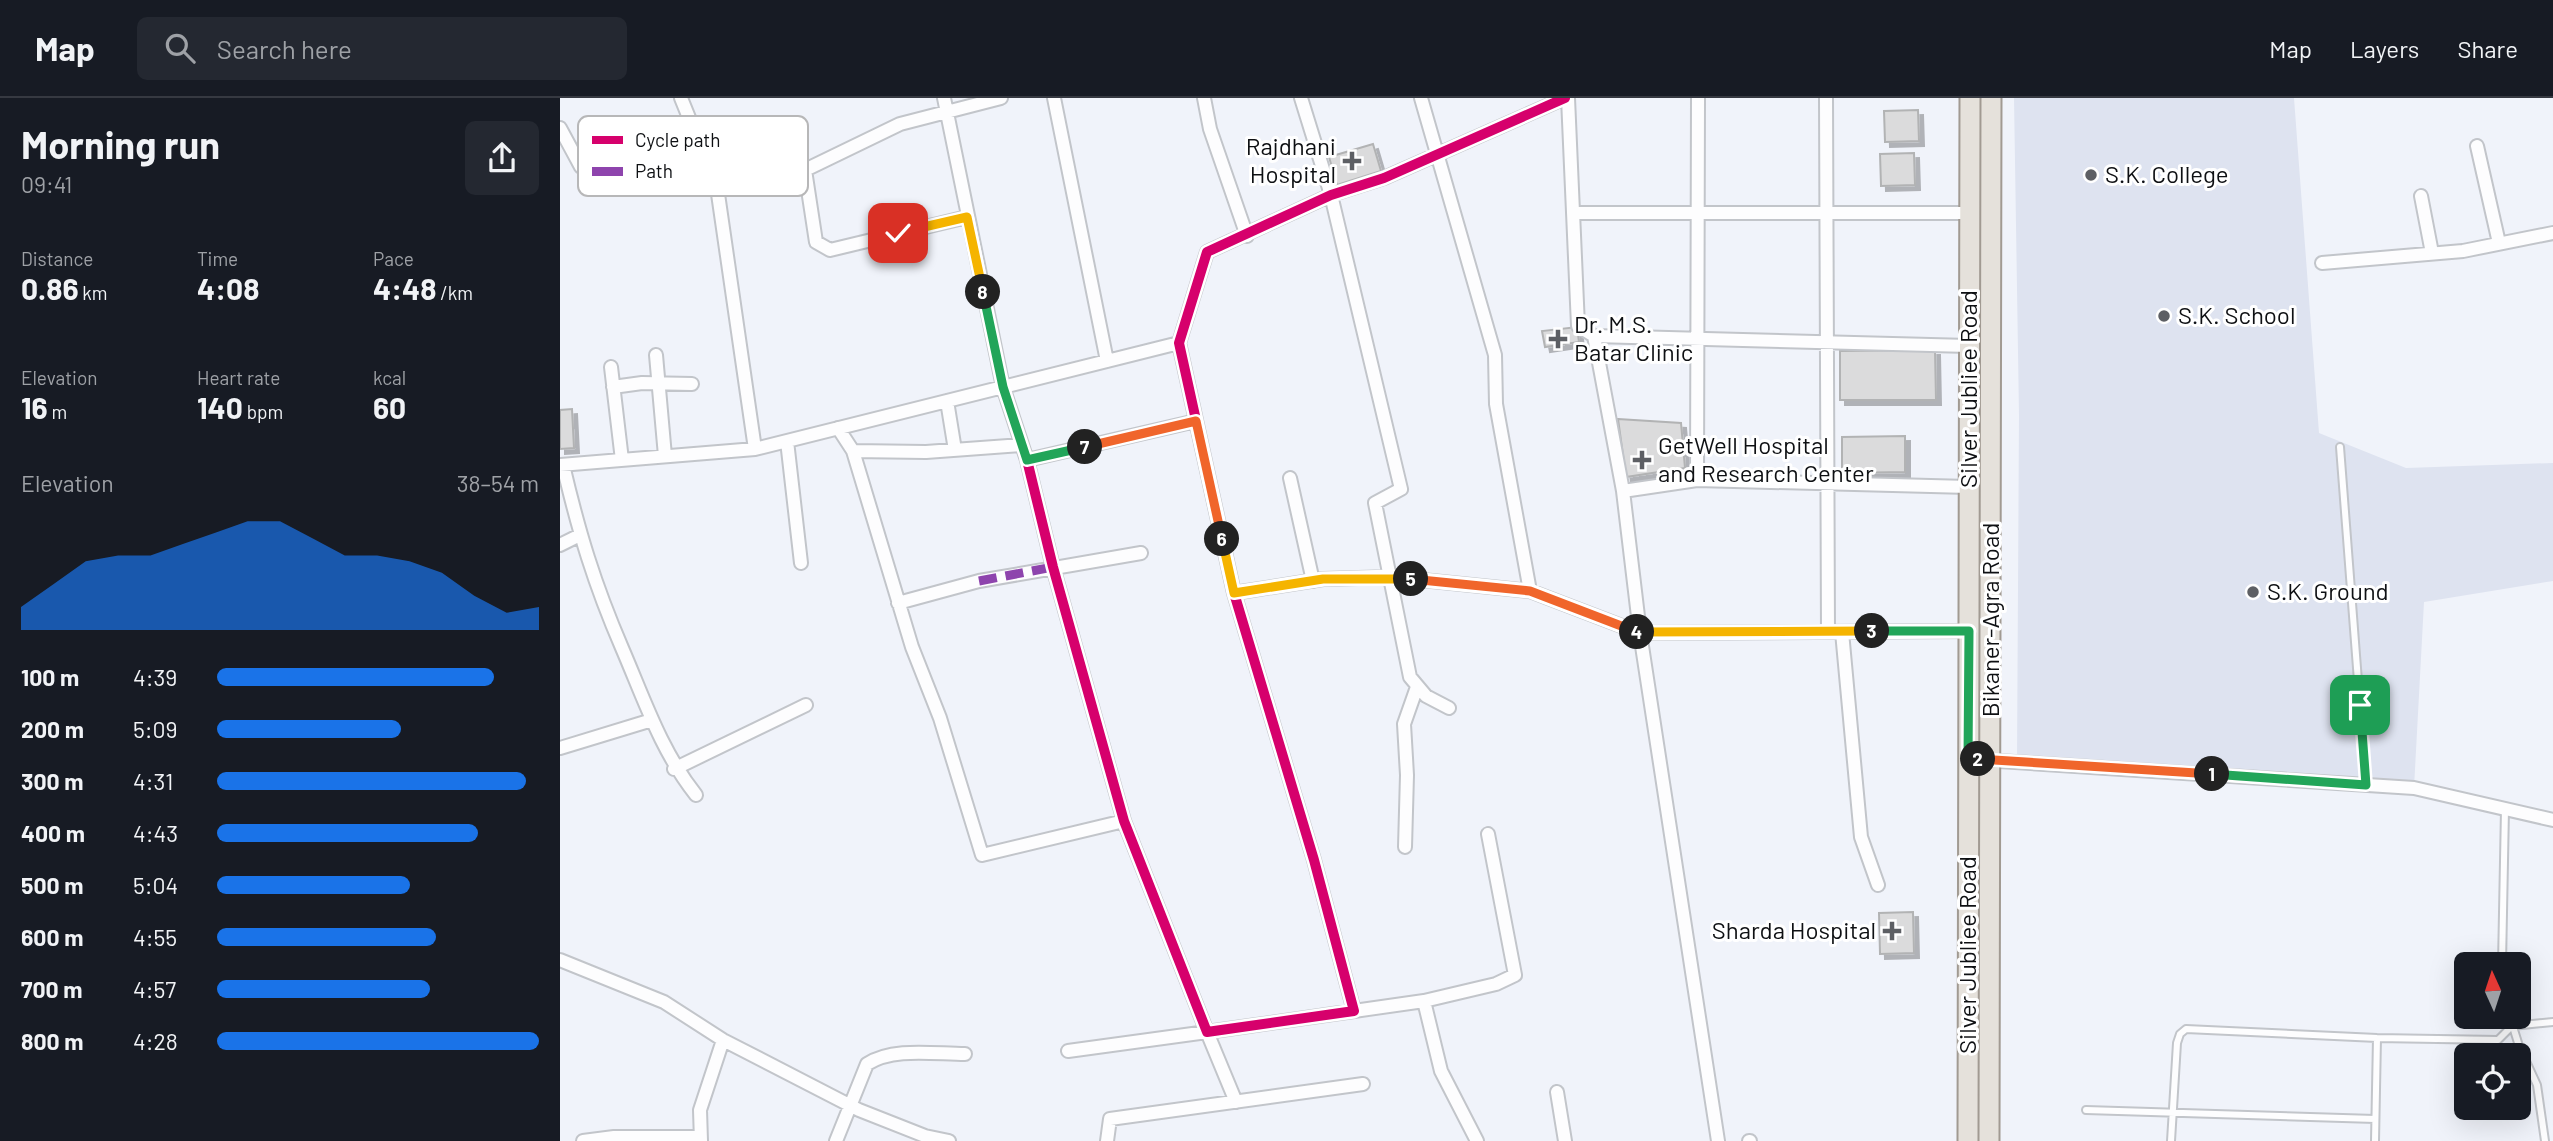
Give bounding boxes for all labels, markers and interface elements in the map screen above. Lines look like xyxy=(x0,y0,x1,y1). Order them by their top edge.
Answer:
search box xyxy=(137,17,627,80)
text: Map xyxy=(35,28,95,68)
icon: search xyxy=(161,29,199,67)
text: Search here xyxy=(217,33,352,64)
text: Map xyxy=(2269,34,2312,63)
text: Layers xyxy=(2350,34,2419,63)
text: Share xyxy=(2457,34,2518,63)
legend xyxy=(578,116,808,196)
text: Morning run xyxy=(21,121,220,167)
button: share xyxy=(465,121,539,195)
text: Cycle path xyxy=(635,128,720,151)
place label: Rajdhani Hospital xyxy=(1246,131,1336,188)
marker: Rajdhani Hospital xyxy=(1342,151,1362,171)
text: Path xyxy=(635,159,673,182)
place label: S.K. College xyxy=(2105,159,2229,188)
marker: S.K. College xyxy=(2083,167,2099,183)
text: 09:41 xyxy=(21,170,72,198)
pin xyxy=(868,203,928,263)
icon: check xyxy=(879,214,917,252)
text: Distance xyxy=(21,247,93,270)
text: Time xyxy=(197,247,238,270)
text: Pace xyxy=(373,247,414,270)
text: 0.86 xyxy=(21,270,79,306)
text: 4:08 xyxy=(197,270,259,306)
text: 4:48 xyxy=(373,270,436,306)
pin: 8 xyxy=(966,274,1000,310)
text: 8 xyxy=(977,280,988,303)
text: km xyxy=(79,281,108,304)
text: /km xyxy=(436,281,473,304)
street label: Silver Jubliee Road xyxy=(1953,290,1982,488)
place label: S.K. School xyxy=(2178,300,2295,329)
marker: S.K. School xyxy=(2156,308,2172,324)
place label: Dr. M.S. Batar Clinic xyxy=(1574,309,1693,366)
marker: Dr. M.S. Batar Clinic xyxy=(1548,329,1568,349)
text: Elevation xyxy=(21,366,98,389)
text: Heart rate xyxy=(197,366,280,389)
text: kcal xyxy=(373,366,406,389)
text: 16 xyxy=(21,389,48,425)
text: 140 xyxy=(197,389,243,425)
text: 60 xyxy=(373,389,406,425)
text: m xyxy=(48,400,67,423)
text: bpm xyxy=(243,400,283,423)
pin: 7 xyxy=(1068,430,1102,464)
place label: GetWell Hospital and Research Center xyxy=(1658,430,1874,487)
text: 7 xyxy=(1080,435,1089,458)
marker: GetWell Hospital and Research Center xyxy=(1632,450,1652,470)
text: Elevation xyxy=(21,469,114,497)
text: 38–54 m xyxy=(457,469,539,497)
pin: 6 xyxy=(1204,522,1240,556)
street label: Bikaner-Agra Road xyxy=(1975,523,2004,717)
text: 6 xyxy=(1216,527,1227,550)
pin: 5 xyxy=(1394,561,1428,596)
text: 5 xyxy=(1405,567,1416,590)
place label: S.K. Ground xyxy=(2267,576,2389,605)
marker: S.K. Ground xyxy=(2245,584,2261,600)
pin: 4 xyxy=(1620,614,1654,650)
pin: 3 xyxy=(1854,614,1890,648)
text: 3 xyxy=(1866,619,1877,642)
text: 4 xyxy=(1631,620,1642,643)
text: 100 m xyxy=(21,663,79,691)
text: 4:39 xyxy=(133,663,177,691)
pin xyxy=(2330,675,2390,735)
icon: arrive xyxy=(2341,686,2379,724)
text: 200 m xyxy=(21,715,84,743)
text: 5:09 xyxy=(133,715,178,743)
pin: 2 xyxy=(1960,742,1996,776)
text: 2 xyxy=(1972,747,1983,770)
pin: 1 xyxy=(2194,756,2230,792)
text: 1 xyxy=(2208,762,2215,785)
text: 300 m xyxy=(21,767,83,795)
text: 4:31 xyxy=(133,767,173,795)
text: 400 m xyxy=(21,819,85,847)
text: 4:43 xyxy=(133,819,178,847)
street label: Silver Jubliee Road xyxy=(1952,856,1981,1054)
text: 500 m xyxy=(21,871,83,899)
text: 5:04 xyxy=(133,871,178,899)
place label: Sharda Hospital xyxy=(1712,915,1876,944)
marker: Sharda Hospital xyxy=(1882,921,1902,941)
text: 600 m xyxy=(21,923,83,951)
text: 4:55 xyxy=(133,923,177,951)
north arrow xyxy=(2454,952,2530,1029)
map controls xyxy=(2454,952,2531,1120)
text: 700 m xyxy=(21,975,82,1003)
text: 4:57 xyxy=(133,975,176,1003)
text: 800 m xyxy=(21,1027,83,1055)
text: 4:28 xyxy=(133,1027,178,1055)
button: locate xyxy=(2454,1043,2531,1120)

